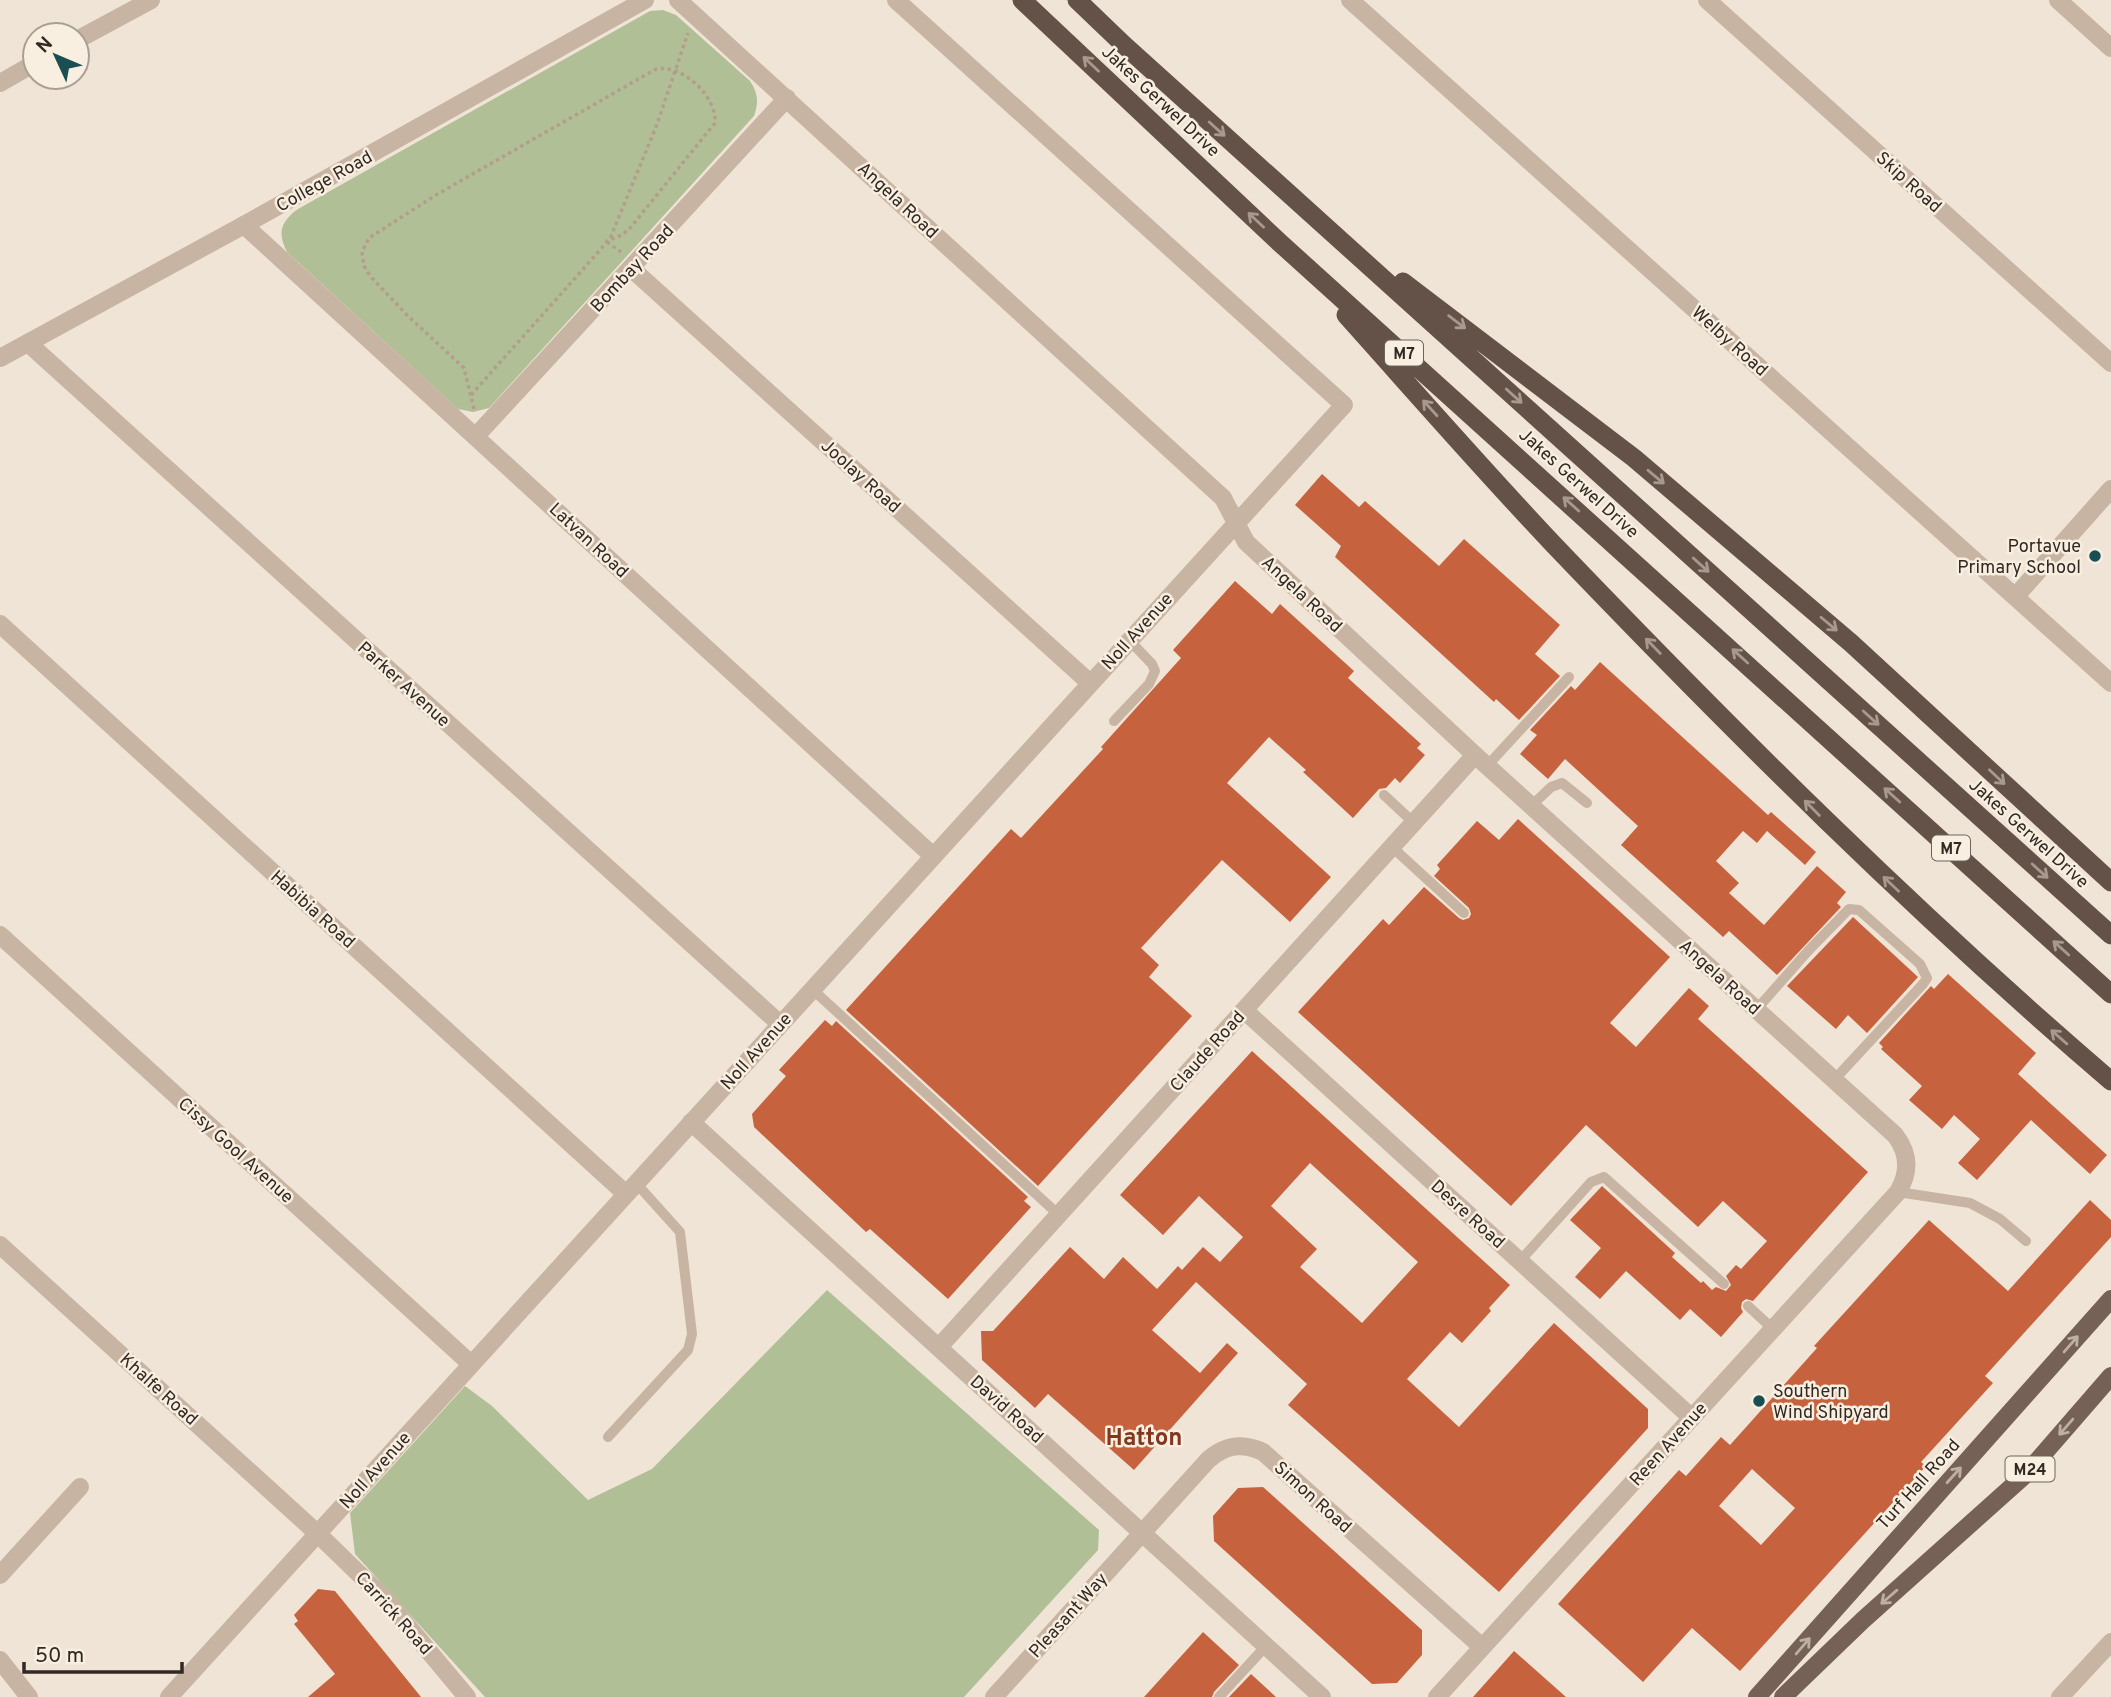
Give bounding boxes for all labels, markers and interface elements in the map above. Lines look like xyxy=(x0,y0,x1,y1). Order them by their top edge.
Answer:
north arrow xyxy=(21,21,91,91)
text: N xyxy=(32,32,59,59)
street label: Jakes Gerwel Drive xyxy=(1096,41,1224,163)
one-way arrow xyxy=(1083,56,1100,73)
one-way arrow xyxy=(1208,121,1226,137)
street label: College Road xyxy=(272,146,377,218)
street label: Skip Road xyxy=(1870,147,1946,219)
street label: Angela Road xyxy=(852,158,942,244)
one-way arrow xyxy=(1248,212,1265,229)
street label: Bombay Road xyxy=(586,220,680,318)
street label: Welby Road xyxy=(1686,302,1772,382)
one-way arrow xyxy=(1447,315,1466,329)
road number: M7 xyxy=(1385,340,1423,366)
one-way arrow xyxy=(1505,388,1522,405)
one-way arrow xyxy=(1422,399,1438,417)
street label: Jakes Gerwel Drive xyxy=(1513,424,1643,544)
street label: Joolay Road xyxy=(815,435,905,519)
one-way arrow xyxy=(1646,469,1664,485)
one-way arrow xyxy=(1562,496,1580,512)
street label: Latvan Road xyxy=(543,498,633,584)
place label: Portavue Primary School xyxy=(1957,536,2081,580)
marker: Portavue Primary School xyxy=(2087,548,2103,564)
street label: Angela Road xyxy=(1256,552,1346,638)
one-way arrow xyxy=(1692,557,1710,573)
street label: Noll Avenue xyxy=(1097,589,1179,675)
one-way arrow xyxy=(1820,616,1838,632)
street label: Parker Avenue xyxy=(352,637,454,733)
one-way arrow xyxy=(1644,638,1661,655)
one-way arrow xyxy=(1731,648,1749,664)
one-way arrow xyxy=(1862,710,1879,727)
one-way arrow xyxy=(1988,769,2005,786)
street label: Jakes Gerwel Drive xyxy=(1963,774,2093,894)
one-way arrow xyxy=(1883,787,1901,803)
one-way arrow xyxy=(1804,800,1821,817)
road number: M7 xyxy=(1932,835,1970,860)
one-way arrow xyxy=(2030,863,2048,879)
street label: Habibia Road xyxy=(265,866,359,954)
one-way arrow xyxy=(1882,876,1900,892)
street label: Angela Road xyxy=(1673,935,1765,1021)
one-way arrow xyxy=(2052,941,2070,957)
street label: Claude Road xyxy=(1166,1007,1251,1097)
street label: Noll Avenue xyxy=(716,1009,798,1095)
one-way arrow xyxy=(2051,1029,2069,1045)
street label: Cissy Gool Avenue xyxy=(172,1093,298,1209)
street label: Desre Road xyxy=(1425,1176,1509,1255)
one-way arrow xyxy=(2063,1335,2079,1353)
street label: Khalfe Road xyxy=(114,1349,202,1431)
street label: David Road xyxy=(964,1371,1048,1449)
place label: Southern Wind Shipyard xyxy=(1773,1381,1889,1425)
marker: Southern Wind Shipyard xyxy=(1751,1393,1767,1409)
street label: Reen Avenue xyxy=(1625,1398,1713,1492)
one-way arrow xyxy=(2058,1418,2074,1436)
district label: Hatton xyxy=(1106,1424,1182,1454)
street label: Noll Avenue xyxy=(335,1428,417,1514)
street label: Turf Hall Road xyxy=(1872,1435,1966,1535)
road number: M24 xyxy=(2006,1456,2054,1482)
street label: Simon Road xyxy=(1268,1457,1356,1539)
one-way arrow xyxy=(1946,1467,1962,1485)
street label: Carrick Road xyxy=(349,1568,436,1660)
street label: Pleasant Way xyxy=(1025,1568,1114,1664)
one-way arrow xyxy=(1880,1589,1898,1605)
scale bar xyxy=(24,1630,182,1674)
one-way arrow xyxy=(1795,1638,1811,1656)
text: 50 m xyxy=(35,1643,84,1670)

